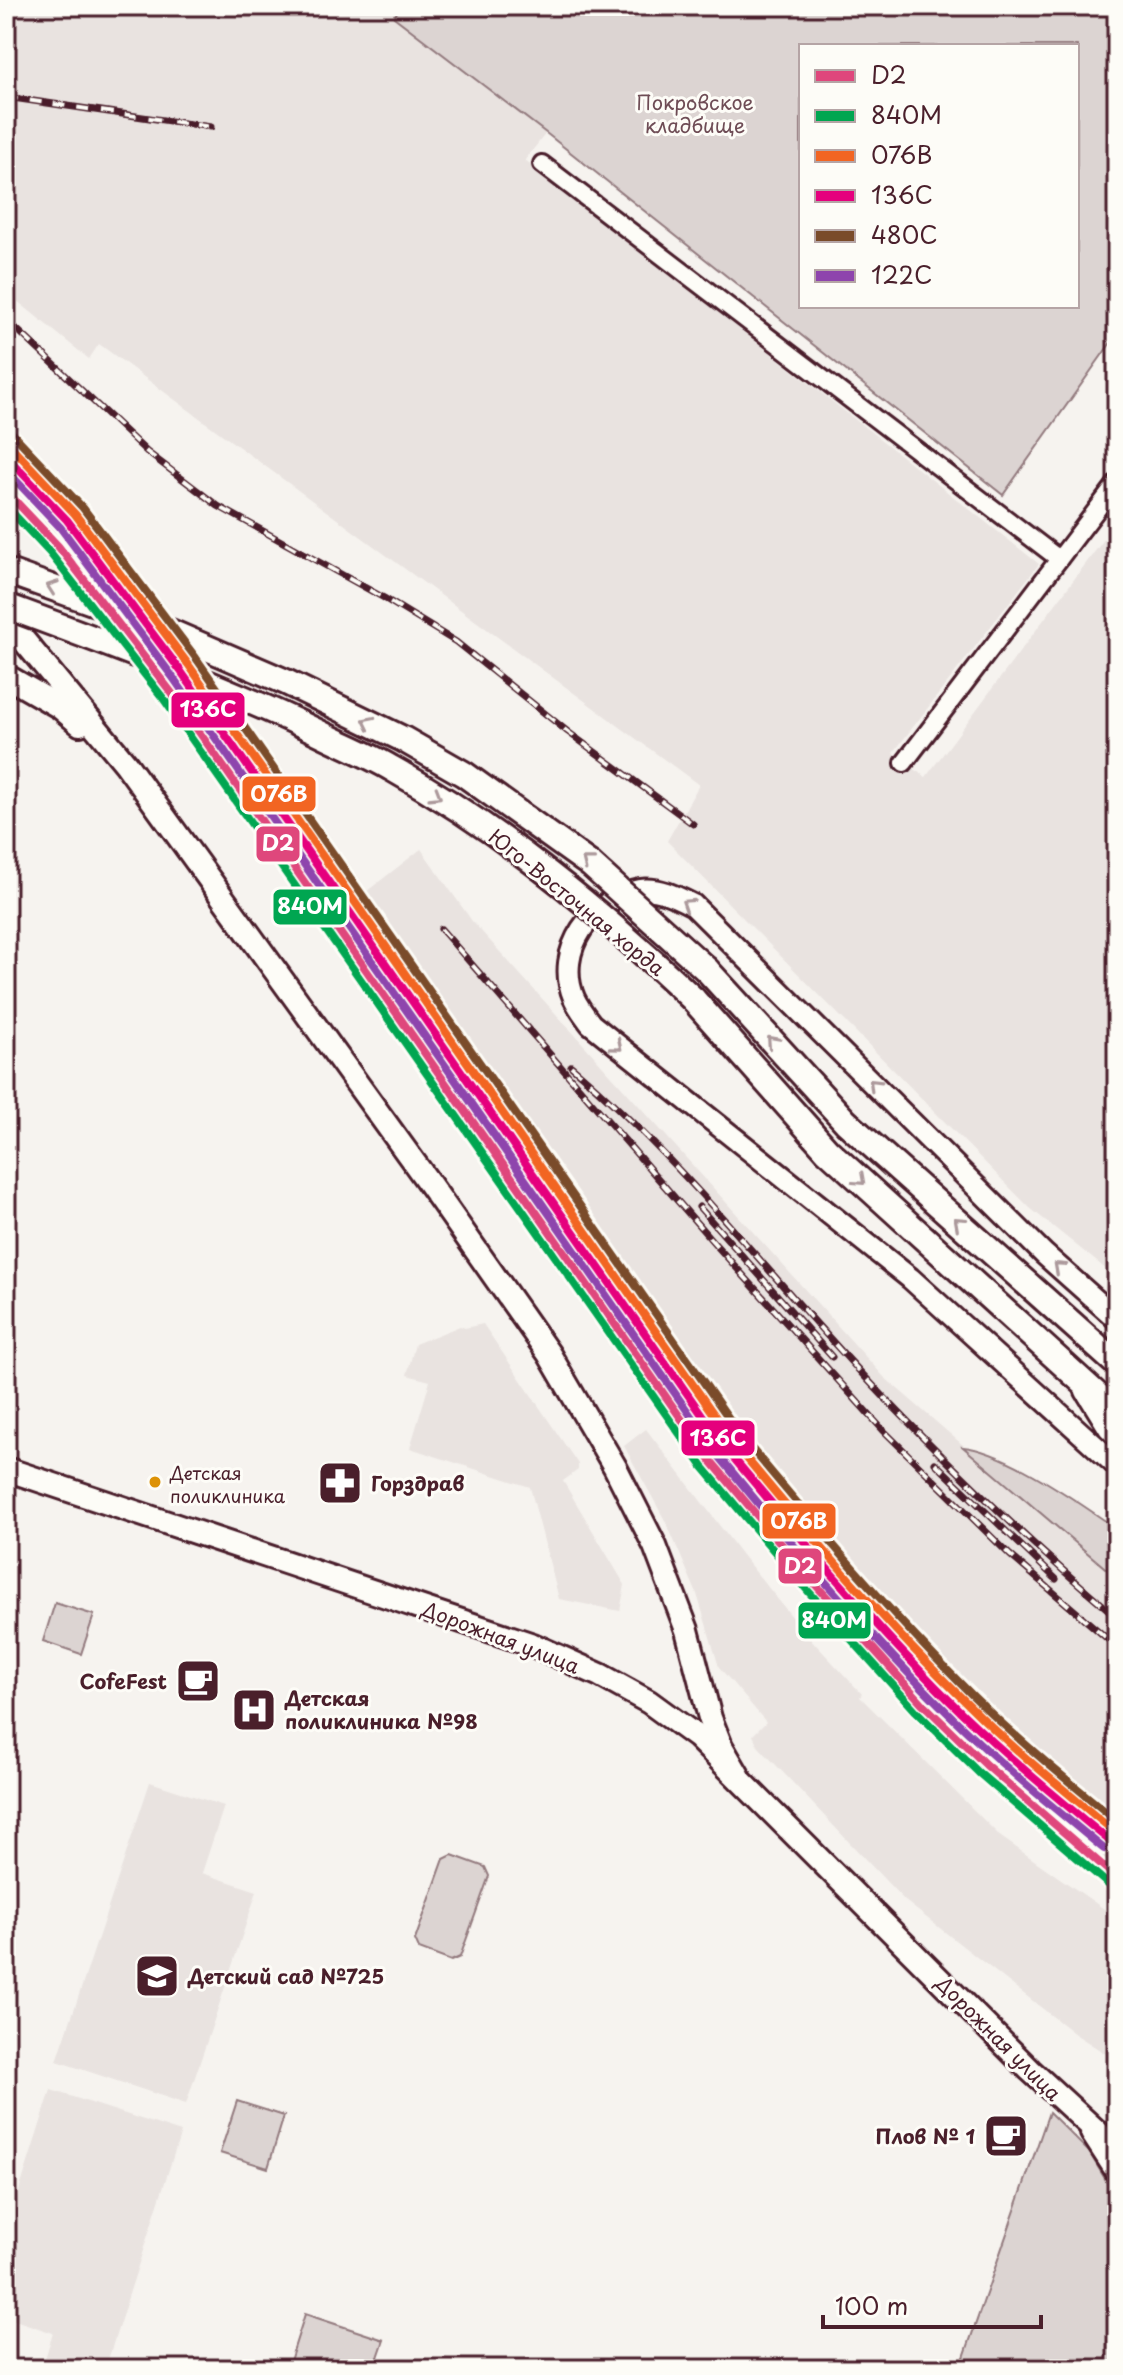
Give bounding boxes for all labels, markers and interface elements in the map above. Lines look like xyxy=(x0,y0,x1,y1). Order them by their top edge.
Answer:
legend xyxy=(799,44,1079,308)
text: D2 xyxy=(871,56,906,92)
park label: Покровское кладбище xyxy=(636,87,754,140)
text: 840М xyxy=(871,96,942,132)
text: 076В xyxy=(871,136,932,172)
text: 136С xyxy=(871,176,933,212)
text: 480С xyxy=(871,216,938,252)
text: 122С xyxy=(871,256,933,292)
one-way arrow xyxy=(46,581,60,597)
line badge: 136С xyxy=(170,691,246,729)
text: 136С xyxy=(180,691,236,724)
one-way arrow xyxy=(362,716,377,732)
line badge: 076В xyxy=(241,775,317,813)
text: 076В xyxy=(250,776,308,809)
one-way arrow xyxy=(427,785,442,800)
street label: Юго-Восточная хорда xyxy=(482,821,672,983)
line badge: D2 xyxy=(255,825,301,863)
text: D2 xyxy=(262,825,294,858)
one-way arrow xyxy=(581,857,596,871)
line badge: 840М xyxy=(272,888,348,926)
text: 840М xyxy=(277,888,343,921)
one-way arrow xyxy=(682,898,696,913)
one-way arrow xyxy=(608,1036,622,1051)
one-way arrow xyxy=(768,1036,782,1051)
one-way arrow xyxy=(869,1079,883,1093)
one-way arrow xyxy=(850,1171,865,1185)
one-way arrow xyxy=(953,1217,968,1232)
one-way arrow xyxy=(1054,1261,1068,1276)
line badge: 136С xyxy=(680,1419,756,1457)
text: 136С xyxy=(690,1420,746,1453)
place label: Детская поликлиника xyxy=(169,1459,286,1509)
pharmacy icon: Горздрав xyxy=(316,1459,364,1507)
place label: Горздрав xyxy=(371,1468,465,1498)
marker: Детская поликлиника xyxy=(147,1474,163,1490)
line badge: 076В xyxy=(761,1502,837,1540)
text: 076В xyxy=(770,1503,828,1536)
line badge: D2 xyxy=(777,1547,823,1585)
text: D2 xyxy=(784,1548,816,1581)
street label: Дорожная улица xyxy=(417,1593,584,1681)
line badge: 840М xyxy=(797,1601,872,1640)
text: 840М xyxy=(801,1602,867,1635)
cafe icon: CofeFest xyxy=(174,1657,222,1705)
place label: CofeFest xyxy=(80,1666,167,1696)
place label: Детская поликлиника №98 xyxy=(284,1683,478,1736)
hospital icon: Детская поликлиника №98 xyxy=(230,1686,278,1734)
school or university icon: Детский сад №725 xyxy=(133,1952,181,2000)
place label: Детский сад №725 xyxy=(187,1961,384,1991)
street label: Дорожная улица xyxy=(929,1968,1069,2108)
cafe icon: Плов № 1 xyxy=(982,2112,1030,2160)
place label: Плов № 1 xyxy=(876,2121,975,2151)
scale bar xyxy=(823,2279,1041,2329)
text: 100 m xyxy=(835,2287,908,2323)

